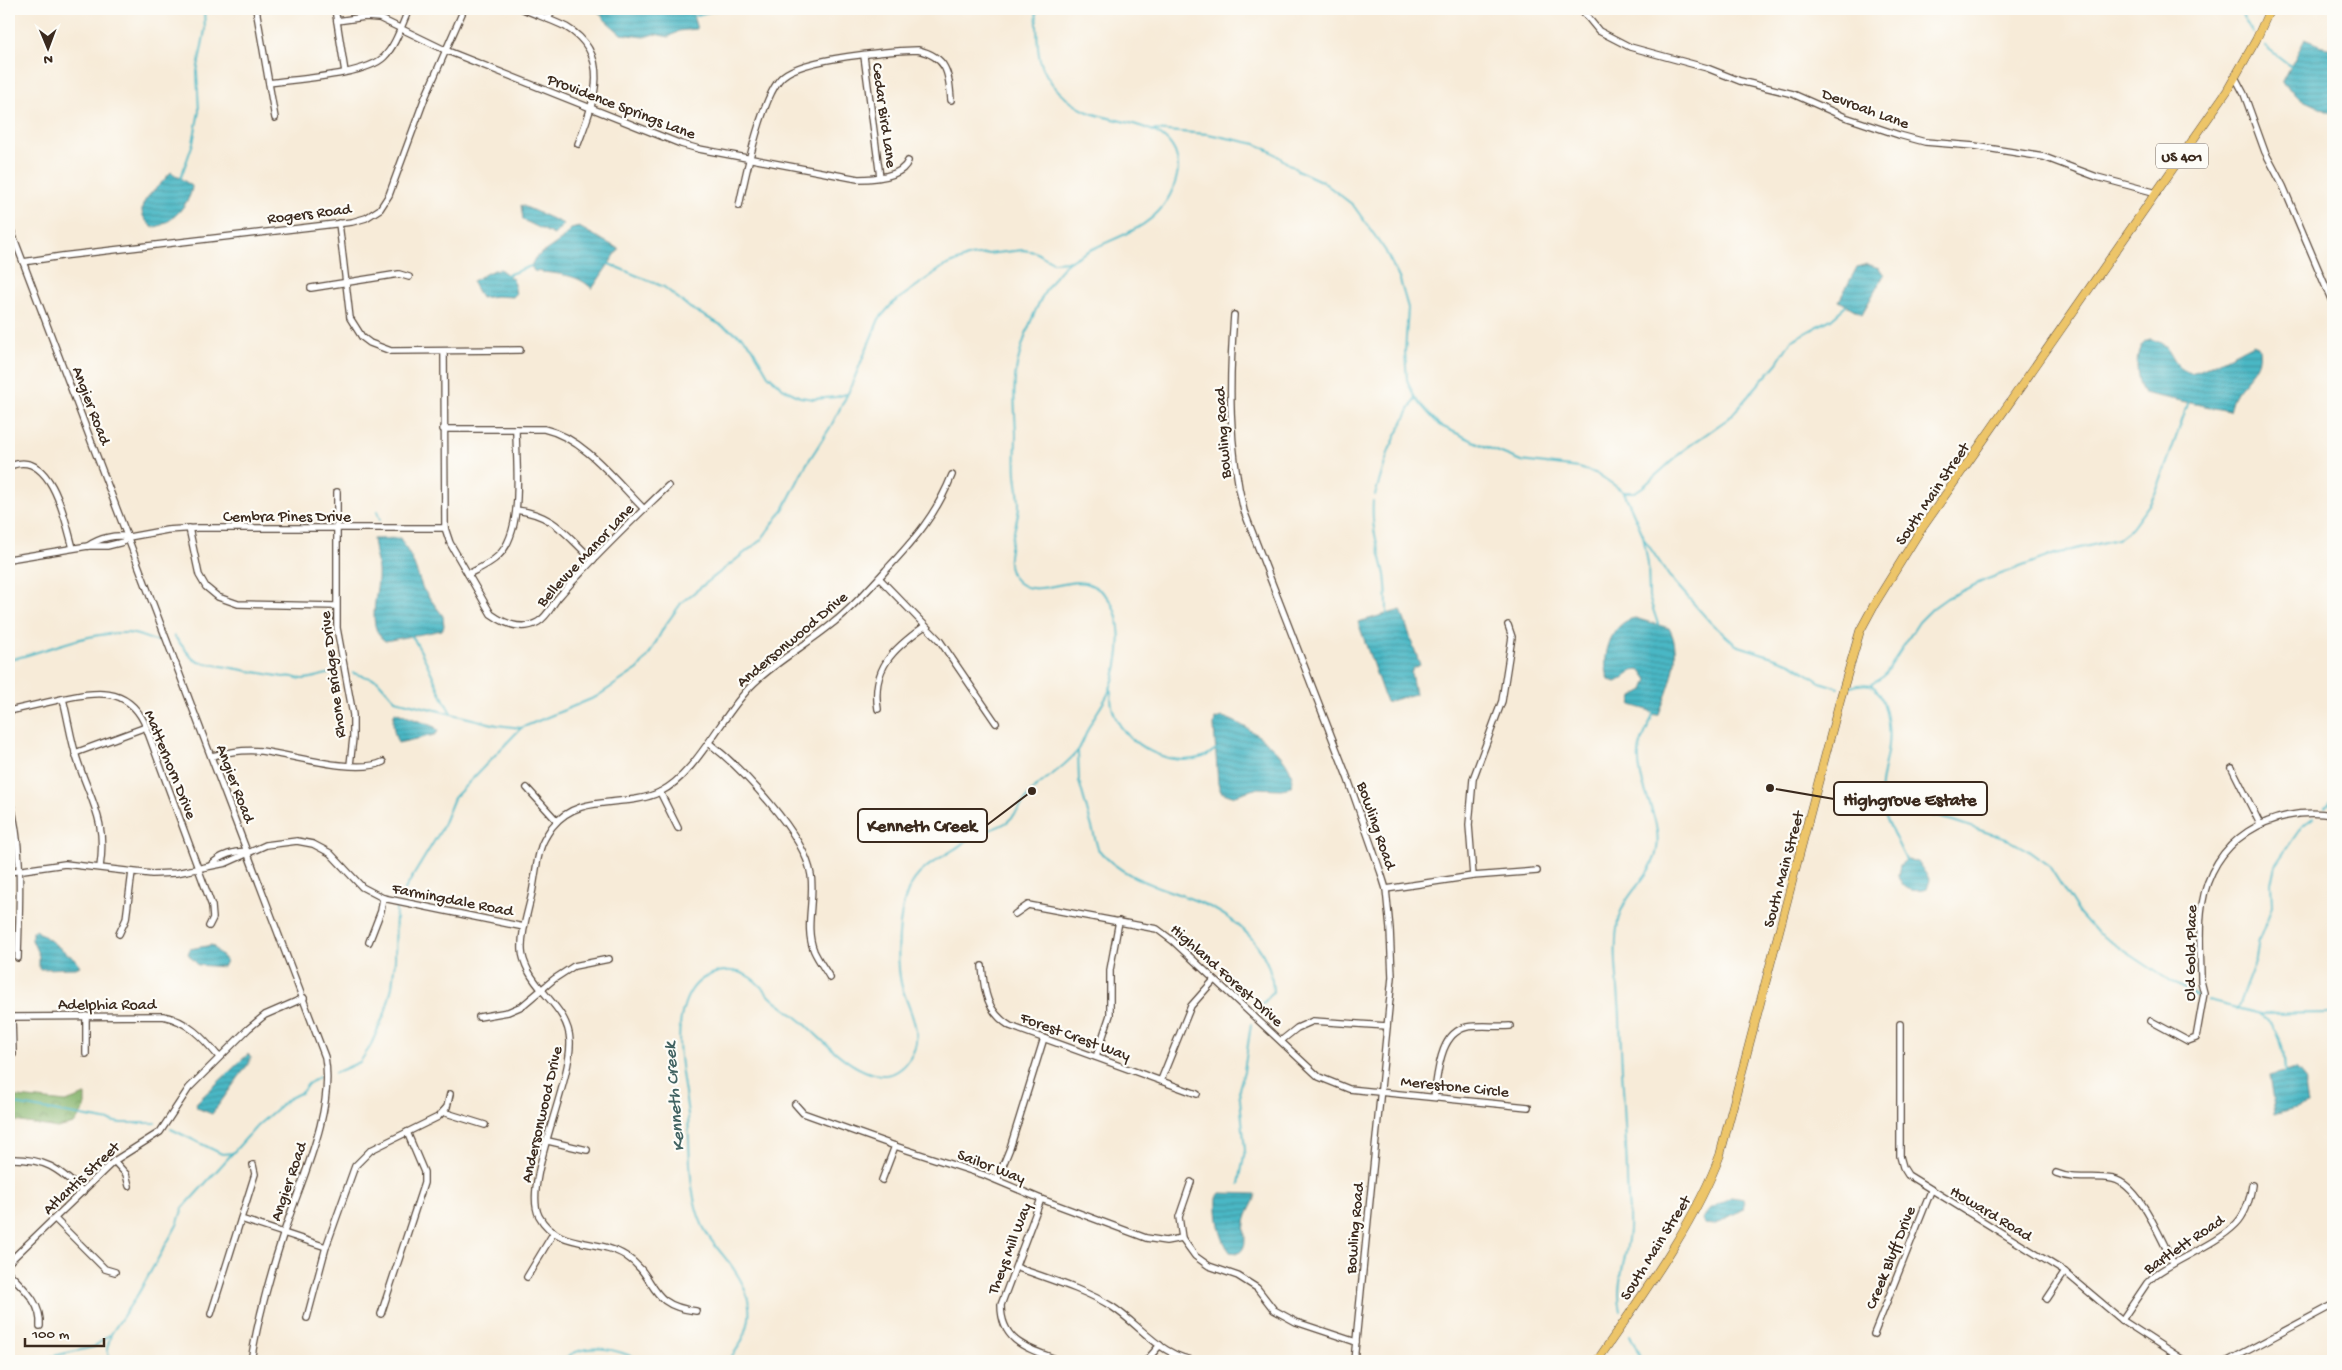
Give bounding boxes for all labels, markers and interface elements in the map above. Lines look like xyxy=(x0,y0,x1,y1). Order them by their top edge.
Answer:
north arrow xyxy=(22,22,72,72)
text: N xyxy=(43,50,53,67)
street label: Cedar Bird Lane xyxy=(866,62,899,170)
street label: Providence Springs Lane xyxy=(543,71,698,146)
street label: Devroah Lane xyxy=(1818,85,1912,135)
road number: US 401 xyxy=(2156,144,2208,168)
street label: Rogers Road xyxy=(266,201,354,230)
street label: Angier Road xyxy=(66,364,114,450)
street label: Bowling Road xyxy=(1212,385,1237,480)
street label: South Main Street xyxy=(1893,439,1976,550)
street label: Bellevue Manor Lane xyxy=(533,500,640,613)
street label: Cembra Pines Drive xyxy=(223,509,352,528)
street label: Andersonwood Drive xyxy=(734,588,853,693)
street label: Rhone Bridge Drive xyxy=(317,609,352,739)
street label: Matterhorn Drive xyxy=(138,708,200,823)
street label: Angier Road xyxy=(210,742,258,828)
street label: Bowling Road xyxy=(1351,779,1399,874)
callout: Highgrove Estate xyxy=(1834,782,1987,815)
text: Highgrove Estate xyxy=(1843,791,1977,812)
street label: South Main Street xyxy=(1761,808,1810,930)
callout: Kenneth Creek xyxy=(858,809,987,842)
text: Kenneth Creek xyxy=(866,817,979,838)
street label: Farmingdale Road xyxy=(389,880,516,923)
street label: Old Gold Place xyxy=(2182,904,2203,1001)
street label: Highland Forest Drive xyxy=(1165,921,1286,1033)
street label: Adelphia Road xyxy=(58,997,158,1016)
street label: Forest Crest Way xyxy=(1016,1009,1133,1067)
water label: Kenneth Creek xyxy=(660,1039,691,1152)
street label: Andersonwood Drive xyxy=(518,1044,568,1185)
street label: Merestone Circle xyxy=(1400,1073,1510,1104)
street label: Atlantis Street xyxy=(40,1138,126,1220)
street label: Angier Road xyxy=(268,1139,313,1224)
street label: Sailor Way xyxy=(954,1147,1028,1190)
street label: Bowling Road xyxy=(1343,1180,1370,1276)
street label: Howard Road xyxy=(1946,1183,2036,1248)
street label: South Main Street xyxy=(1617,1192,1698,1305)
street label: Theys Mill Way xyxy=(985,1201,1037,1299)
street label: Creek Bluff Drive xyxy=(1863,1203,1922,1313)
street label: Bartlett Road xyxy=(2140,1211,2230,1280)
scale bar xyxy=(25,1315,104,1347)
text: 100 m xyxy=(31,1326,70,1344)

